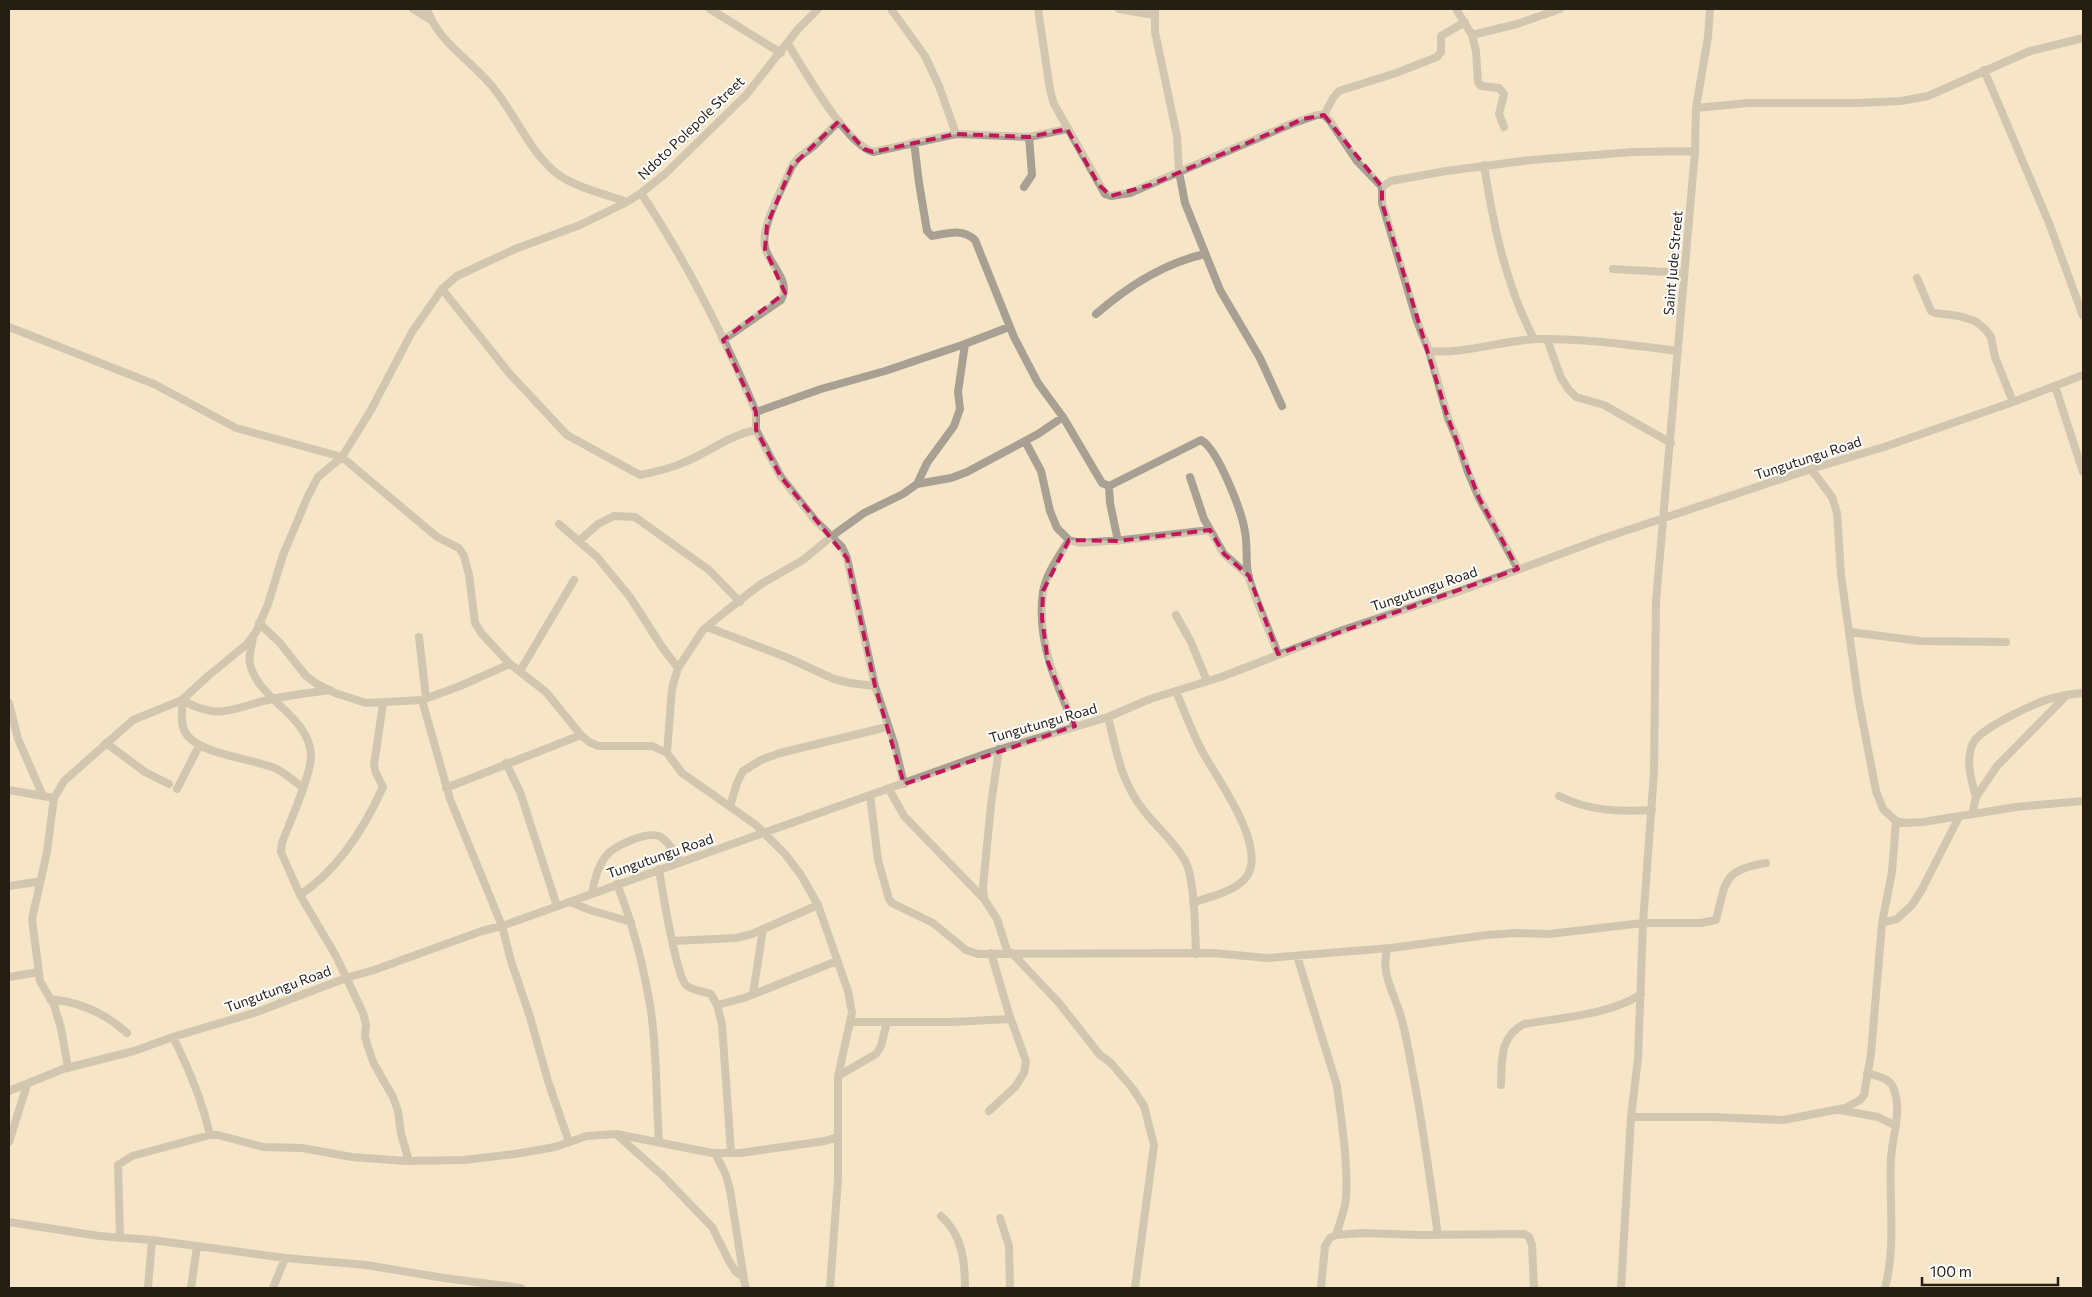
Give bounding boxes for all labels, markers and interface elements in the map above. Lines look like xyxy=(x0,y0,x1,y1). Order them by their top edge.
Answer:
street label: Ndoto Polepole Street xyxy=(634,72,748,183)
street label: Saint Jude Street xyxy=(1659,210,1686,316)
street label: Tungutungu Road xyxy=(1752,432,1863,483)
street label: Tungutungu Road xyxy=(1368,562,1479,615)
street label: Tungutungu Road xyxy=(987,699,1099,746)
street label: Tungutungu Road xyxy=(604,829,715,882)
street label: Tungutungu Road xyxy=(223,961,333,1016)
scale bar xyxy=(1922,1254,2058,1286)
text: 100 m xyxy=(1930,1262,1972,1280)

